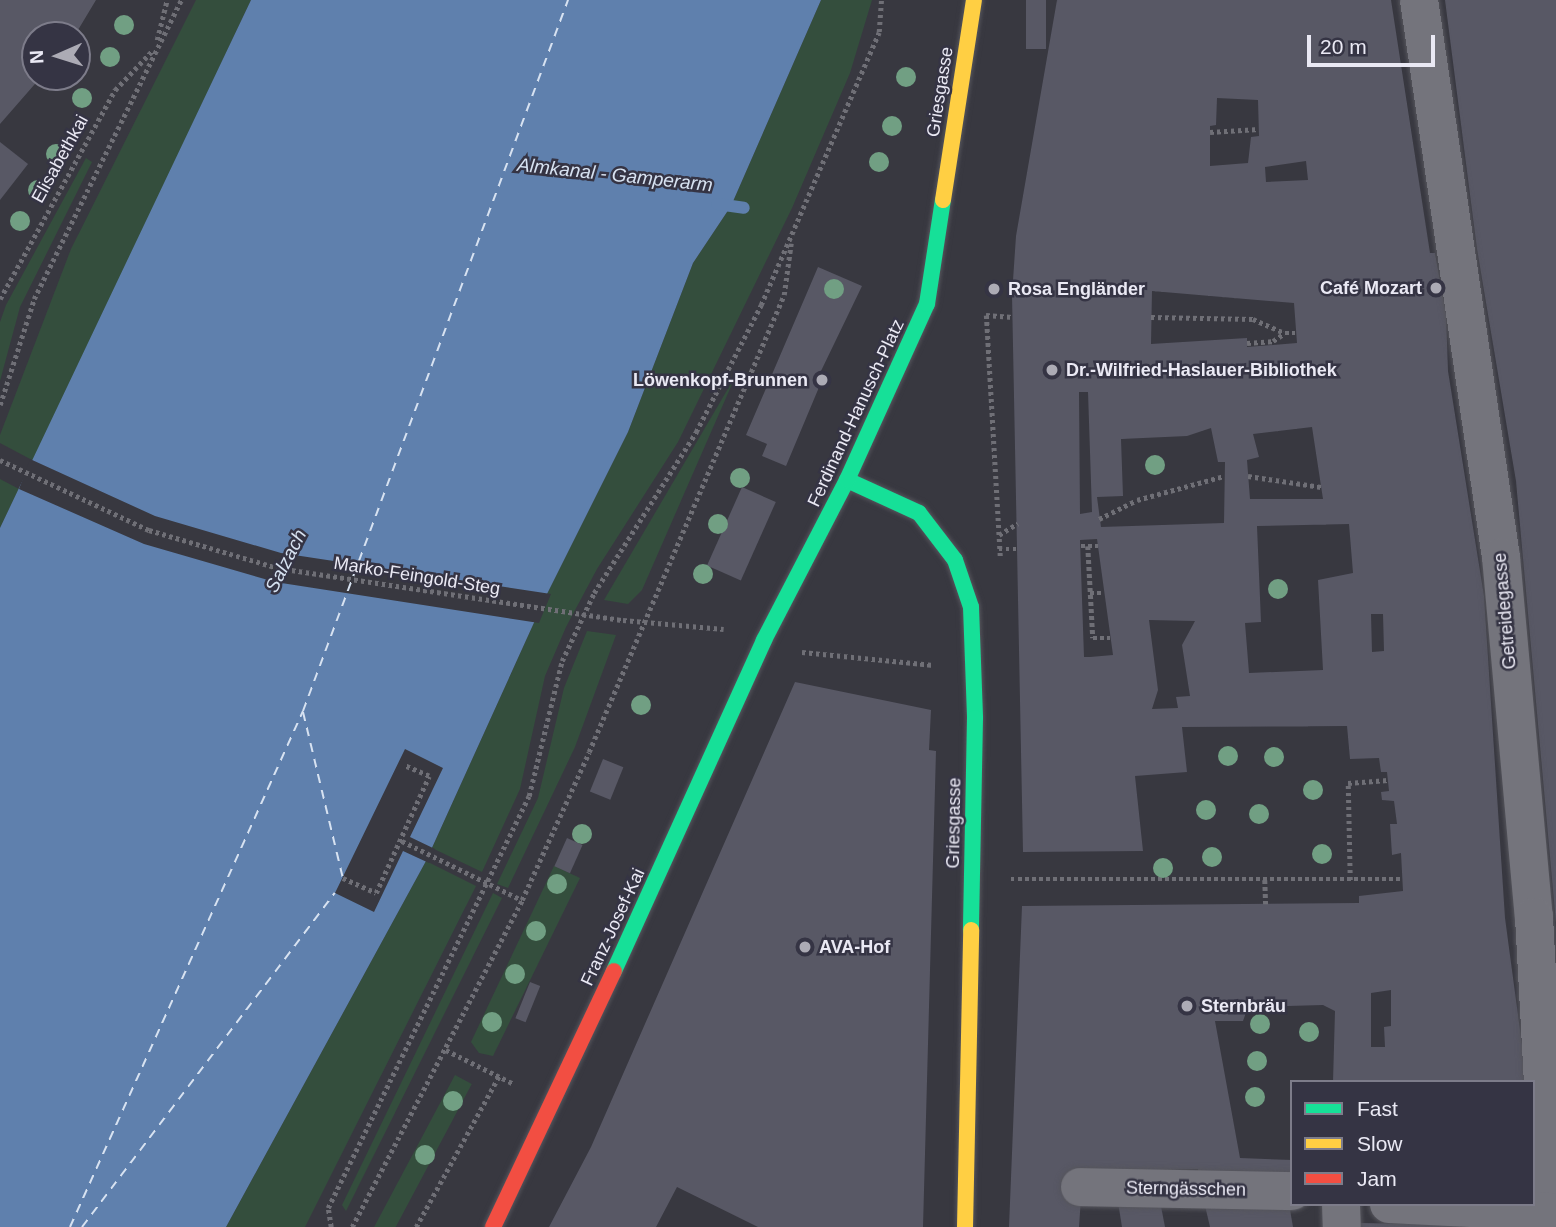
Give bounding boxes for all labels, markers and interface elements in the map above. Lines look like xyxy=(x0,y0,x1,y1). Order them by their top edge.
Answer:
north arrow xyxy=(21,21,91,91)
scale bar xyxy=(1311,21,1439,65)
text: 20 m xyxy=(1320,35,1367,58)
street label: Griesgasse xyxy=(922,45,958,139)
text: N xyxy=(26,50,47,64)
street label: Elisabethkai xyxy=(27,111,93,207)
water label: Almkanal - Gamperarm xyxy=(516,153,714,197)
place label: Café Mozart xyxy=(1320,277,1422,299)
place label: Rosa Engländer xyxy=(1008,278,1145,300)
marker: Café Mozart xyxy=(1428,280,1444,296)
marker: Rosa Engländer xyxy=(986,281,1002,297)
street label: Ferdinand-Hanusch-Platz xyxy=(803,316,909,510)
place label: Dr.-Wilfried-Haslauer-Bibliothek xyxy=(1066,359,1337,381)
marker: Dr.-Wilfried-Haslauer-Bibliothek xyxy=(1044,362,1060,378)
place label: Löwenkopf-Brunnen xyxy=(633,369,808,391)
marker: Löwenkopf-Brunnen xyxy=(814,372,830,388)
water label: Salzach xyxy=(260,526,312,596)
street label: Marko-Feingold-Steg xyxy=(332,552,502,600)
street label: Getreidegasse xyxy=(1489,552,1521,670)
street label: Griesgasse xyxy=(942,777,966,869)
street label: Franz-Josef-Kai xyxy=(576,865,650,989)
place label: AVA-Hof xyxy=(819,936,890,958)
marker: AVA-Hof xyxy=(797,939,813,955)
place label: Sternbräu xyxy=(1201,995,1286,1017)
marker: Sternbräu xyxy=(1179,998,1195,1014)
legend xyxy=(1290,1080,1535,1206)
text: Fast xyxy=(1357,1097,1398,1120)
text: Slow xyxy=(1357,1132,1403,1155)
text: Jam xyxy=(1357,1167,1397,1190)
street label: Sterngässchen xyxy=(1126,1177,1246,1201)

